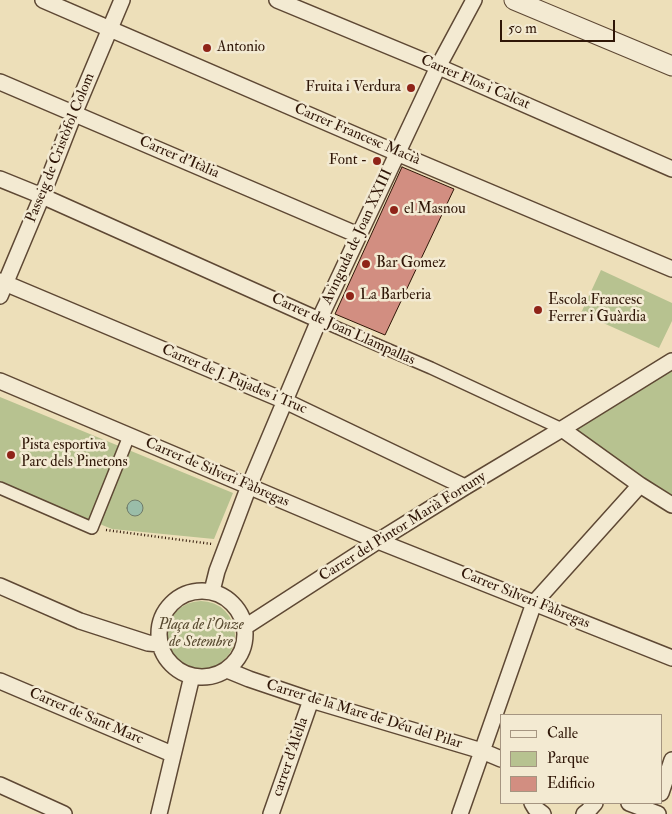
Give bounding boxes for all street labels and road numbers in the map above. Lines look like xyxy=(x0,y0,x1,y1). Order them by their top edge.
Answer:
street label: Carrer Flos i Calcat xyxy=(418,52,532,114)
street label: Passeig de Cristòfol Colom xyxy=(23,71,99,225)
street label: Carrer Francesc Macià xyxy=(291,100,423,170)
street label: Carrer d'Itàlia xyxy=(136,133,222,183)
street label: Avinguda de Joan XXIII xyxy=(319,166,397,308)
street label: Carrer de Joan Llampallas xyxy=(268,290,418,370)
street label: Carrer de J. Pujades i Truc xyxy=(159,341,309,419)
street label: Carrer de Silveri Fàbregas xyxy=(142,434,292,512)
street label: Carrer del Pintor Marià Fortuny xyxy=(316,468,490,586)
street label: Carrer Silveri Fàbregas xyxy=(458,565,592,633)
street label: Carrer de la Mare de Déu del Pilar xyxy=(264,677,464,753)
street label: Carrer de Sant Marc xyxy=(26,685,146,749)
street label: carrer d'Alella xyxy=(269,715,313,799)

